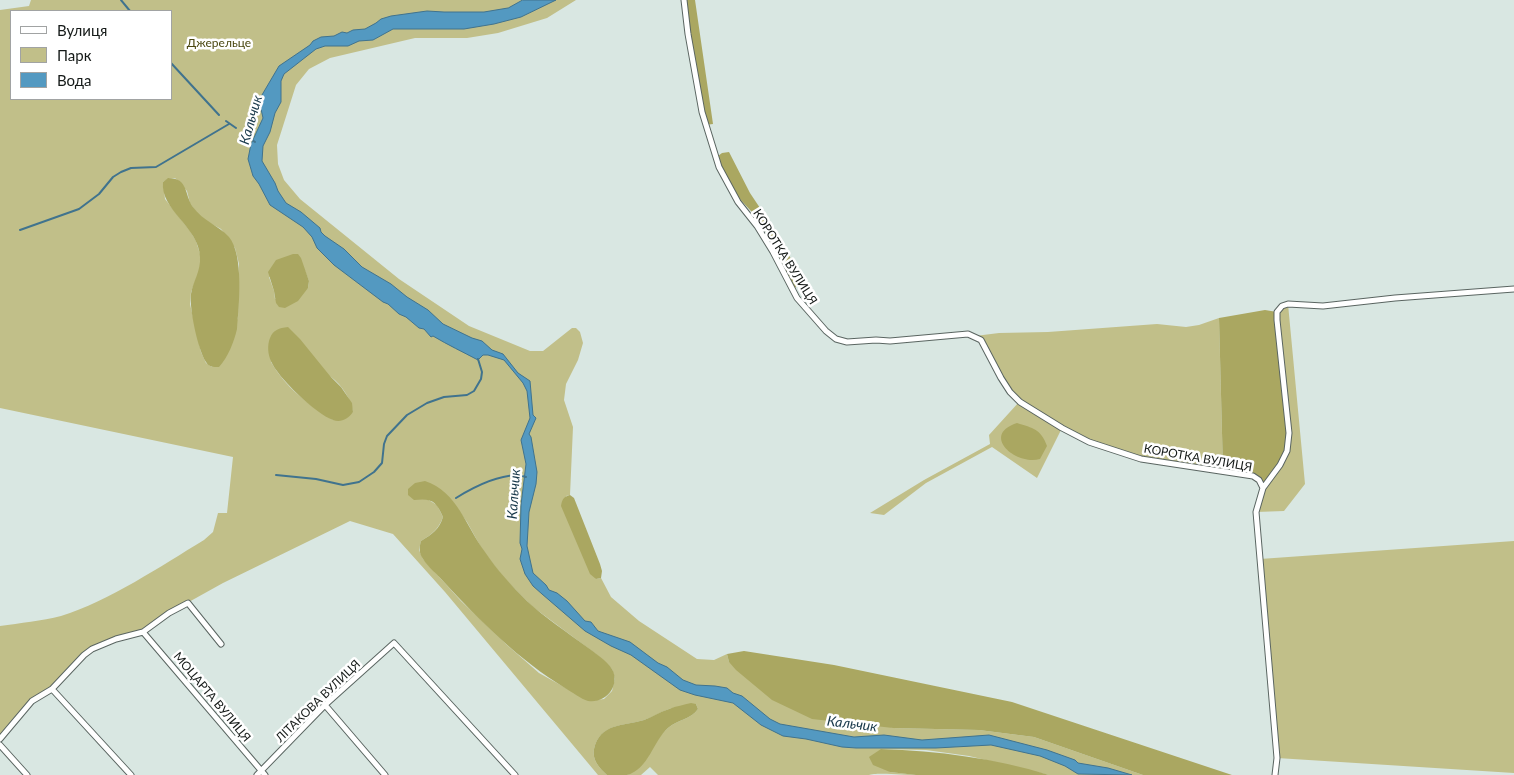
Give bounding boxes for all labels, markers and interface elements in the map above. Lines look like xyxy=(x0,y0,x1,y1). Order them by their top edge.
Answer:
legend xyxy=(10,10,172,100)
text: Вулиця xyxy=(57,21,107,39)
park label: Джерельце xyxy=(187,36,251,50)
text: Парк xyxy=(57,46,91,64)
text: Вода xyxy=(57,71,92,89)
water label: Кальчик xyxy=(236,94,266,146)
street label: КОРОТКА ВУЛИЦЯ xyxy=(750,207,820,307)
street label: КОРОТКА ВУЛИЦЯ xyxy=(1143,441,1253,475)
water label: Кальчик xyxy=(504,468,524,520)
street label: МОЦАРТА ВУЛИЦЯ xyxy=(170,649,254,745)
street label: ЛІТАКОВА ВУЛИЦЯ xyxy=(273,657,363,745)
water label: Кальчик xyxy=(826,713,878,735)

